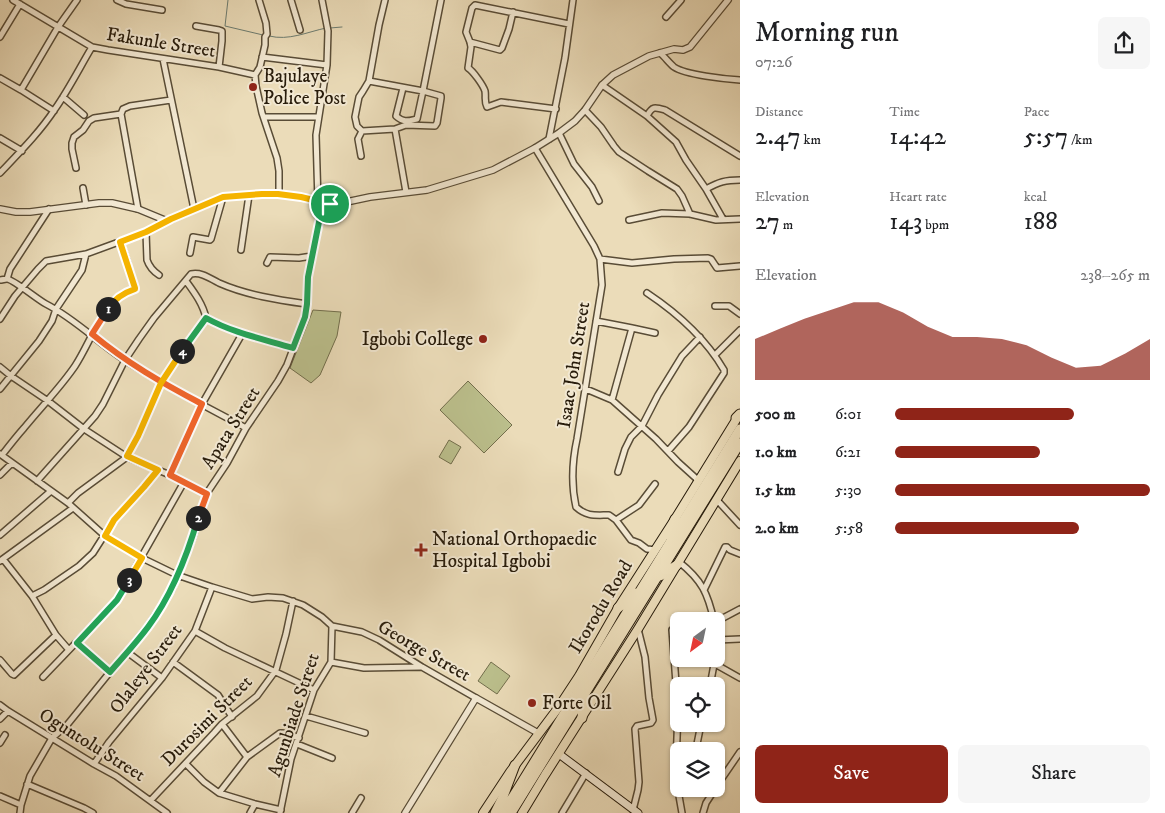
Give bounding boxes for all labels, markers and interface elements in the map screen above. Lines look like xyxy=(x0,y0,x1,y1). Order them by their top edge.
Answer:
text: Morning run xyxy=(755,15,899,50)
button: share xyxy=(1098,17,1150,69)
street label: Fakunle Street xyxy=(105,23,217,63)
text: 07:26 xyxy=(755,52,792,72)
place label: Bajulaye Police Post xyxy=(263,65,346,110)
marker: Bajulaye Police Post xyxy=(247,81,259,93)
text: Distance xyxy=(755,103,803,121)
text: Time xyxy=(889,103,920,121)
text: Pace xyxy=(1024,103,1050,121)
text: 2.47 xyxy=(755,121,801,152)
text: 14:42 xyxy=(889,121,946,152)
text: 5:57 xyxy=(1024,121,1068,152)
text: km xyxy=(801,131,821,149)
text: /km xyxy=(1068,131,1092,149)
pin xyxy=(309,183,351,225)
text: Elevation xyxy=(755,188,809,206)
text: Heart rate xyxy=(889,188,947,206)
text: kcal xyxy=(1024,188,1047,206)
icon: arrive xyxy=(316,190,344,218)
text: 27 xyxy=(755,206,780,237)
text: 143 xyxy=(889,206,922,237)
text: 188 xyxy=(1024,206,1058,237)
text: m xyxy=(780,216,793,234)
text: bpm xyxy=(922,216,949,234)
text: Elevation xyxy=(755,265,817,285)
text: 238–265 m xyxy=(1080,265,1150,285)
pin: 1 xyxy=(96,296,120,322)
text: 1 xyxy=(106,300,111,318)
street label: Isaac John Street xyxy=(553,300,595,430)
place label: Igbobi College xyxy=(362,328,473,351)
marker: Igbobi College xyxy=(477,333,489,345)
pin: 4 xyxy=(170,338,194,364)
text: 4 xyxy=(178,342,187,360)
street label: Apata Street xyxy=(197,383,265,473)
text: 500 m xyxy=(755,404,796,424)
text: 6:01 xyxy=(835,404,862,424)
text: 1.0 km xyxy=(755,442,797,462)
text: 6:21 xyxy=(835,442,861,462)
text: 1.5 km xyxy=(755,480,796,500)
text: 5:30 xyxy=(835,480,862,500)
pin: 2 xyxy=(186,506,210,530)
text: 2 xyxy=(195,509,202,527)
text: 2.0 km xyxy=(755,518,799,538)
text: 5:58 xyxy=(835,518,863,538)
place label: National Orthopaedic Hospital Igbobi xyxy=(432,528,597,573)
marker: National Orthopaedic Hospital Igbobi xyxy=(414,543,428,557)
street label: Ikorodu Road xyxy=(564,556,638,658)
pin: 3 xyxy=(116,568,142,592)
text: 3 xyxy=(127,571,132,589)
north arrow xyxy=(670,612,725,668)
map controls xyxy=(670,612,725,797)
street label: George Street xyxy=(373,615,475,687)
street label: Olaleye Street xyxy=(105,620,187,718)
street label: Agunbiade Street xyxy=(263,650,325,780)
street label: Durosimi Street xyxy=(157,671,257,771)
button: locate xyxy=(670,677,725,732)
place label: Forte Oil xyxy=(542,692,612,715)
marker: Forte Oil xyxy=(526,697,538,709)
street label: Oguntolu Street xyxy=(35,703,149,787)
button: layers xyxy=(670,742,725,797)
button: Save xyxy=(755,745,948,803)
button: Share xyxy=(958,745,1150,803)

